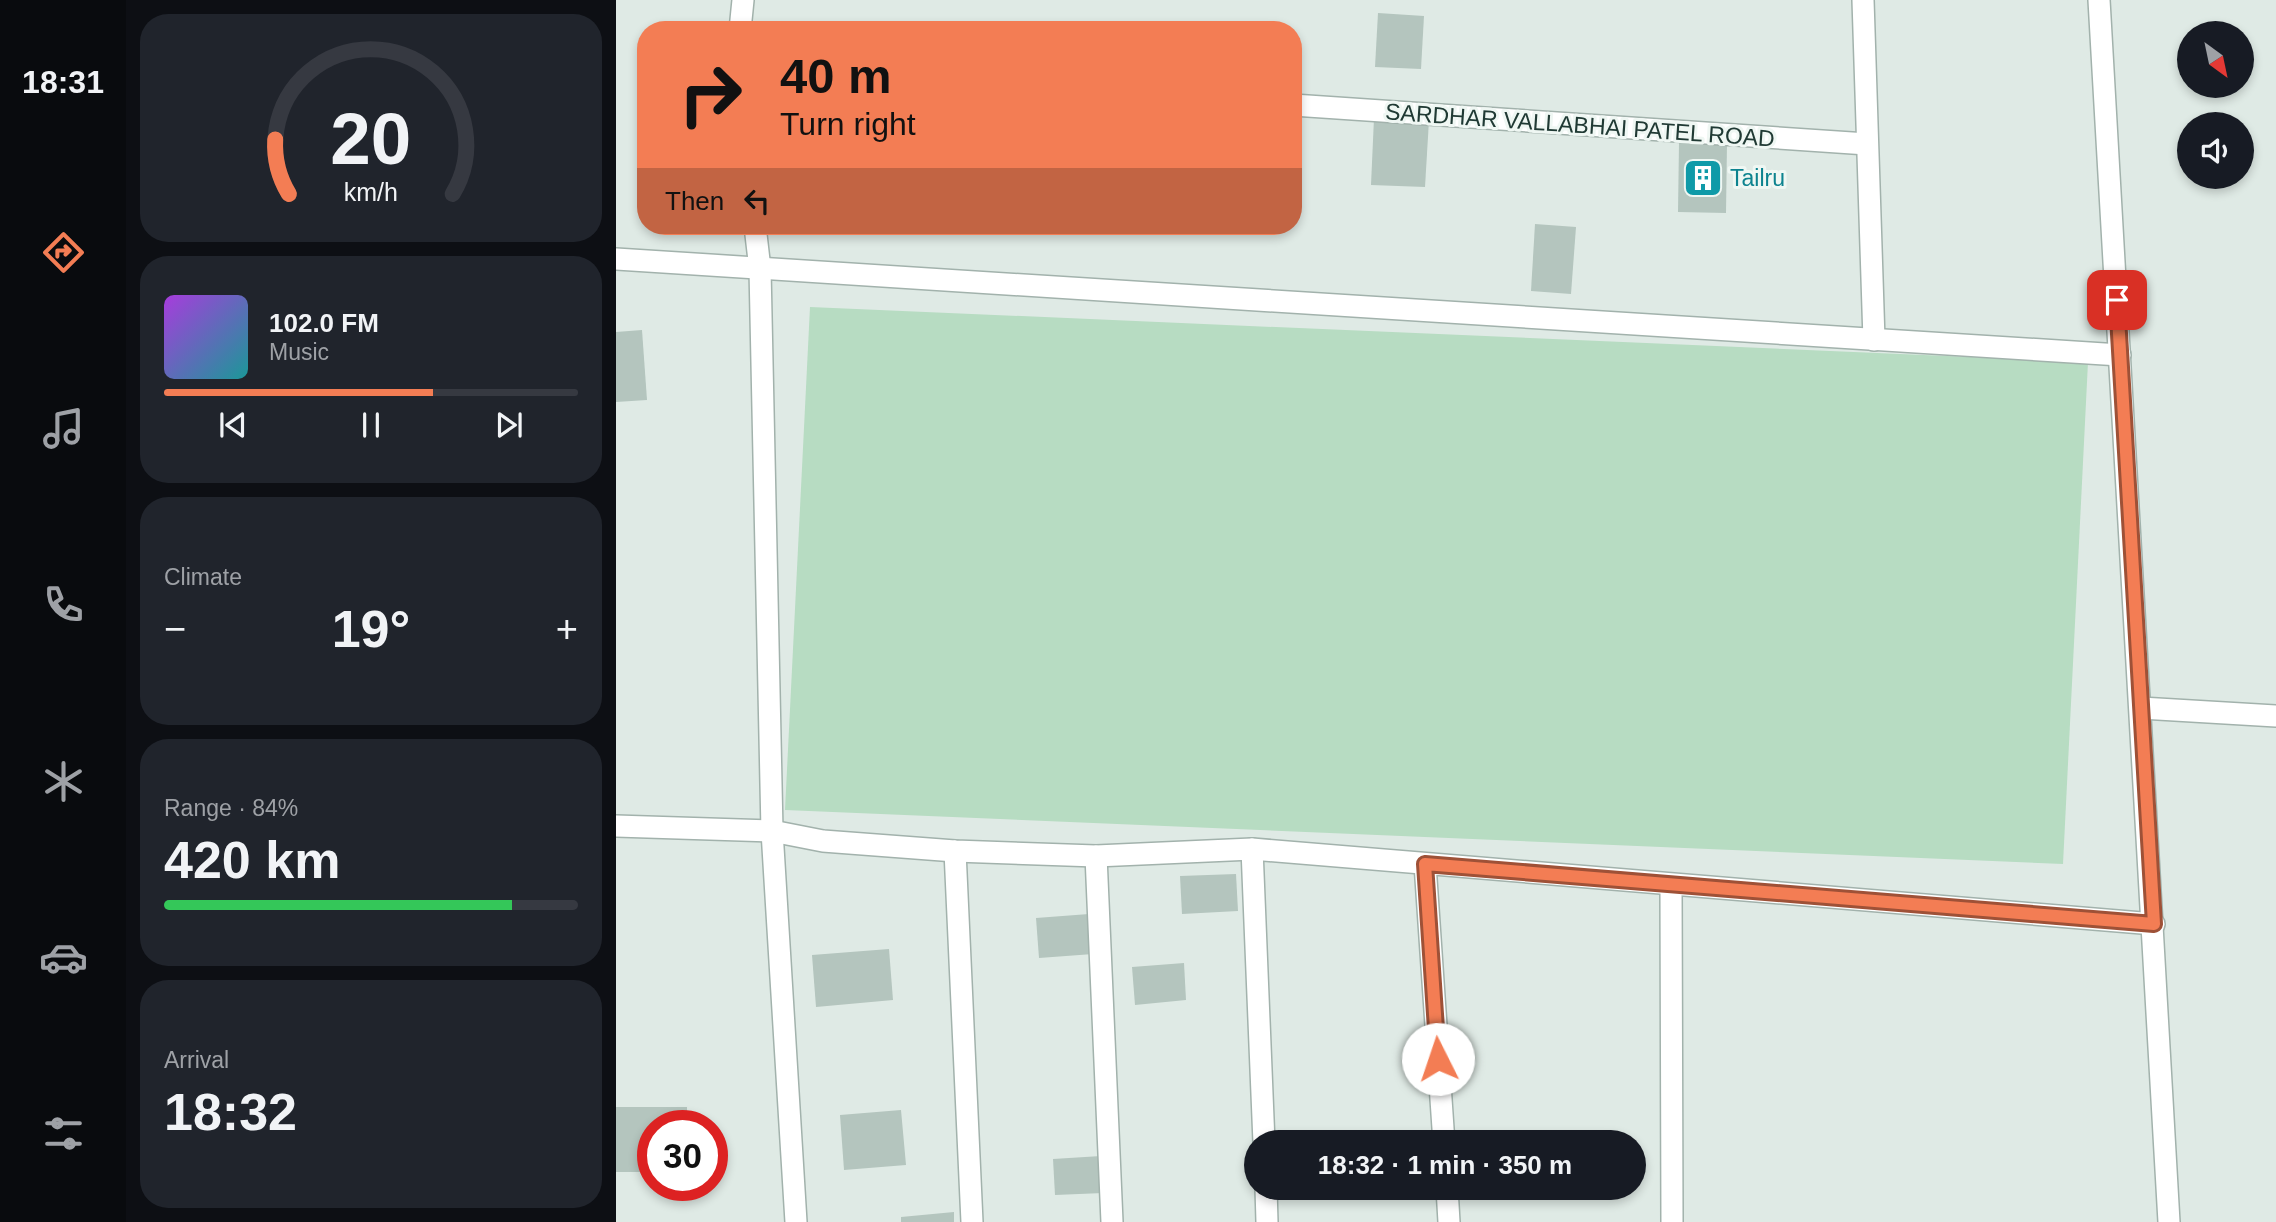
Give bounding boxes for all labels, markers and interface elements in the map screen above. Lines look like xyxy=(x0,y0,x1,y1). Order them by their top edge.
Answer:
north arrow xyxy=(2177,21,2254,98)
map controls xyxy=(2177,21,2254,189)
icon: right xyxy=(665,49,756,140)
text: 40 m xyxy=(780,49,892,103)
text: 18:31 xyxy=(22,64,104,100)
text: 20 xyxy=(331,98,411,179)
street label: SARDHAR VALLABHAI PATEL ROAD xyxy=(1384,98,1776,152)
text: Turn right xyxy=(780,106,916,142)
button: sound xyxy=(2177,112,2254,189)
building icon: Tailru xyxy=(1682,157,1724,199)
place label: Tailru xyxy=(1730,165,1785,191)
text: km/h xyxy=(344,178,398,206)
icon: left xyxy=(738,182,776,220)
text: Then xyxy=(665,186,724,216)
icon: directions xyxy=(39,228,88,277)
pin xyxy=(2087,270,2147,330)
icon: arrive xyxy=(2098,281,2136,319)
text: 102.0 FM xyxy=(269,308,379,338)
text: Music xyxy=(269,339,329,365)
icon: music xyxy=(39,404,88,453)
icon: previous xyxy=(214,406,252,444)
icon: pause xyxy=(352,406,390,444)
icon: next xyxy=(490,406,528,444)
text: Climate xyxy=(164,564,242,590)
icon: phone xyxy=(39,580,88,629)
text: 19° xyxy=(332,600,410,658)
text: − xyxy=(164,608,186,650)
text: + xyxy=(556,608,578,650)
icon: climate xyxy=(39,757,88,806)
text: Range · 84% xyxy=(164,795,298,821)
text: 420 km xyxy=(164,831,340,889)
icon: car xyxy=(39,933,88,982)
position arrow xyxy=(1401,1022,1475,1096)
text: Arrival xyxy=(164,1047,229,1073)
text: 18:32 xyxy=(164,1083,297,1141)
icon: filters xyxy=(39,1109,88,1158)
speed limit sign: 30 xyxy=(637,1110,728,1201)
text: 18:32 · 1 min · 350 m xyxy=(1318,1150,1572,1180)

